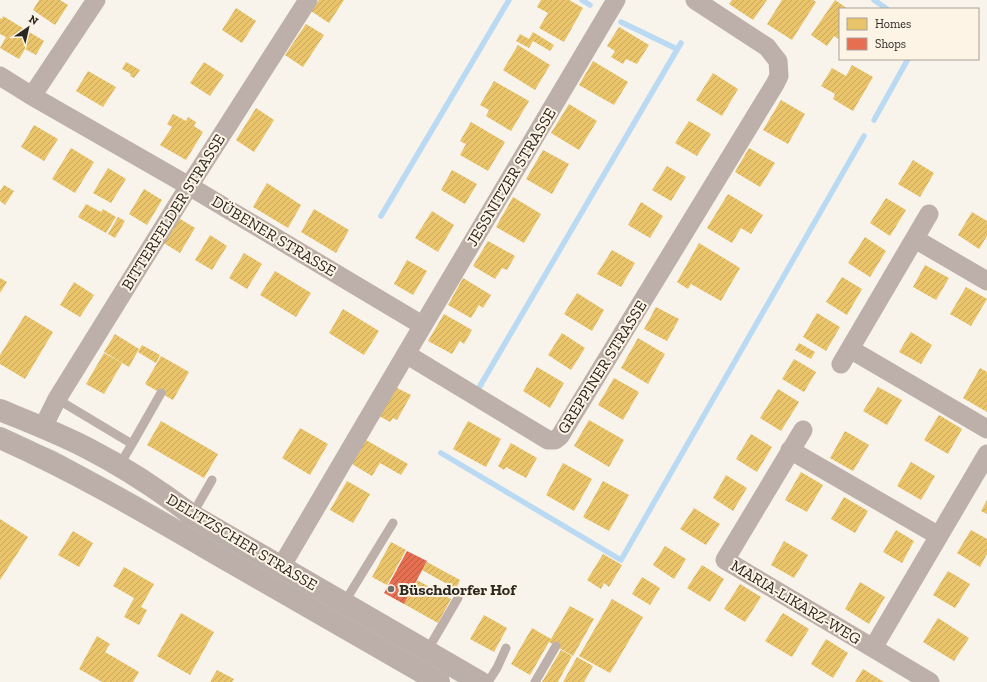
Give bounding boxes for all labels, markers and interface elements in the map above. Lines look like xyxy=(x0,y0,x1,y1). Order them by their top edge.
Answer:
north arrow xyxy=(8,8,48,48)
legend xyxy=(839,8,979,60)
text: N xyxy=(26,12,41,28)
text: Homes xyxy=(875,17,911,31)
text: Shops xyxy=(875,37,906,51)
street label: JESSNITZER STRASSE xyxy=(462,104,560,250)
street label: BITTERFELDER STRASSE xyxy=(117,131,229,293)
street label: DÜBENER STRASSE xyxy=(208,191,340,281)
street label: GREPPINER STRASSE xyxy=(553,297,651,437)
street label: DELITZSCHER STRASSE xyxy=(163,489,321,595)
street label: MARIA-LIKARZ-WEG xyxy=(727,556,865,648)
place label: Büschdorfer Hof xyxy=(399,580,517,599)
marker: Büschdorfer Hof xyxy=(386,584,396,594)

